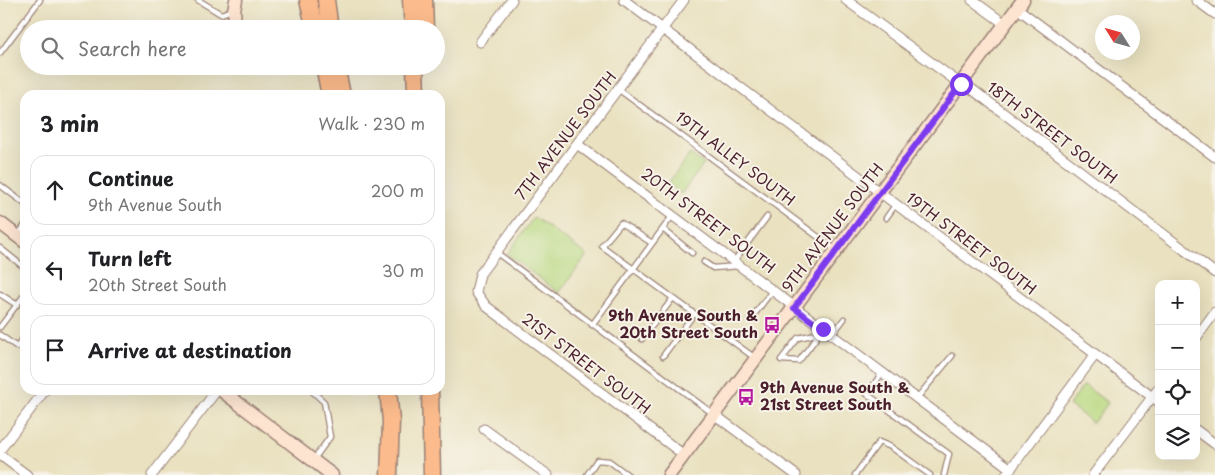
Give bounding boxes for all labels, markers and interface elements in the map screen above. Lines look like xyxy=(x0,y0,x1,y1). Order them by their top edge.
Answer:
north arrow xyxy=(1095,15,1140,60)
search box xyxy=(20,20,445,75)
icon: search xyxy=(38,34,66,62)
text: Search here xyxy=(78,34,187,62)
street label: 7TH AVENUE SOUTH xyxy=(509,66,621,204)
route start xyxy=(950,73,973,96)
street label: 18TH STREET SOUTH xyxy=(983,75,1123,189)
street label: 19TH ALLEY SOUTH xyxy=(671,105,801,211)
text: 3 min xyxy=(40,107,99,139)
text: Walk · 230 m xyxy=(318,111,425,135)
street label: 9TH AVENUE SOUTH xyxy=(775,158,888,297)
street label: 20TH STREET SOUTH xyxy=(637,162,781,278)
text: Continue xyxy=(88,164,174,192)
icon: ahead xyxy=(41,176,69,204)
text: 200 m xyxy=(371,178,424,202)
street label: 19TH STREET SOUTH xyxy=(902,186,1042,299)
text: 9th Avenue South xyxy=(88,192,222,216)
text: Turn left xyxy=(88,244,172,272)
icon: left xyxy=(41,256,69,284)
text: 30 m xyxy=(382,258,424,282)
text: 20th Street South xyxy=(88,272,227,296)
map controls xyxy=(1155,280,1200,460)
button: + xyxy=(1155,280,1200,325)
place label: 9th Avenue South & 20th Street South xyxy=(608,303,758,343)
street label: 21ST STREET SOUTH xyxy=(518,307,656,419)
bus stop icon: 9th Avenue South & 20th Street South xyxy=(762,315,782,335)
route end xyxy=(812,318,835,341)
button: − xyxy=(1155,325,1200,370)
icon: arrive xyxy=(41,336,69,364)
text: Arrive at destination xyxy=(88,336,292,364)
button: locate xyxy=(1155,370,1200,415)
place label: 9th Avenue South & 21st Street South xyxy=(760,375,910,415)
bus stop icon: 9th Avenue South & 21st Street South xyxy=(736,387,756,407)
button: layers xyxy=(1155,415,1200,460)

